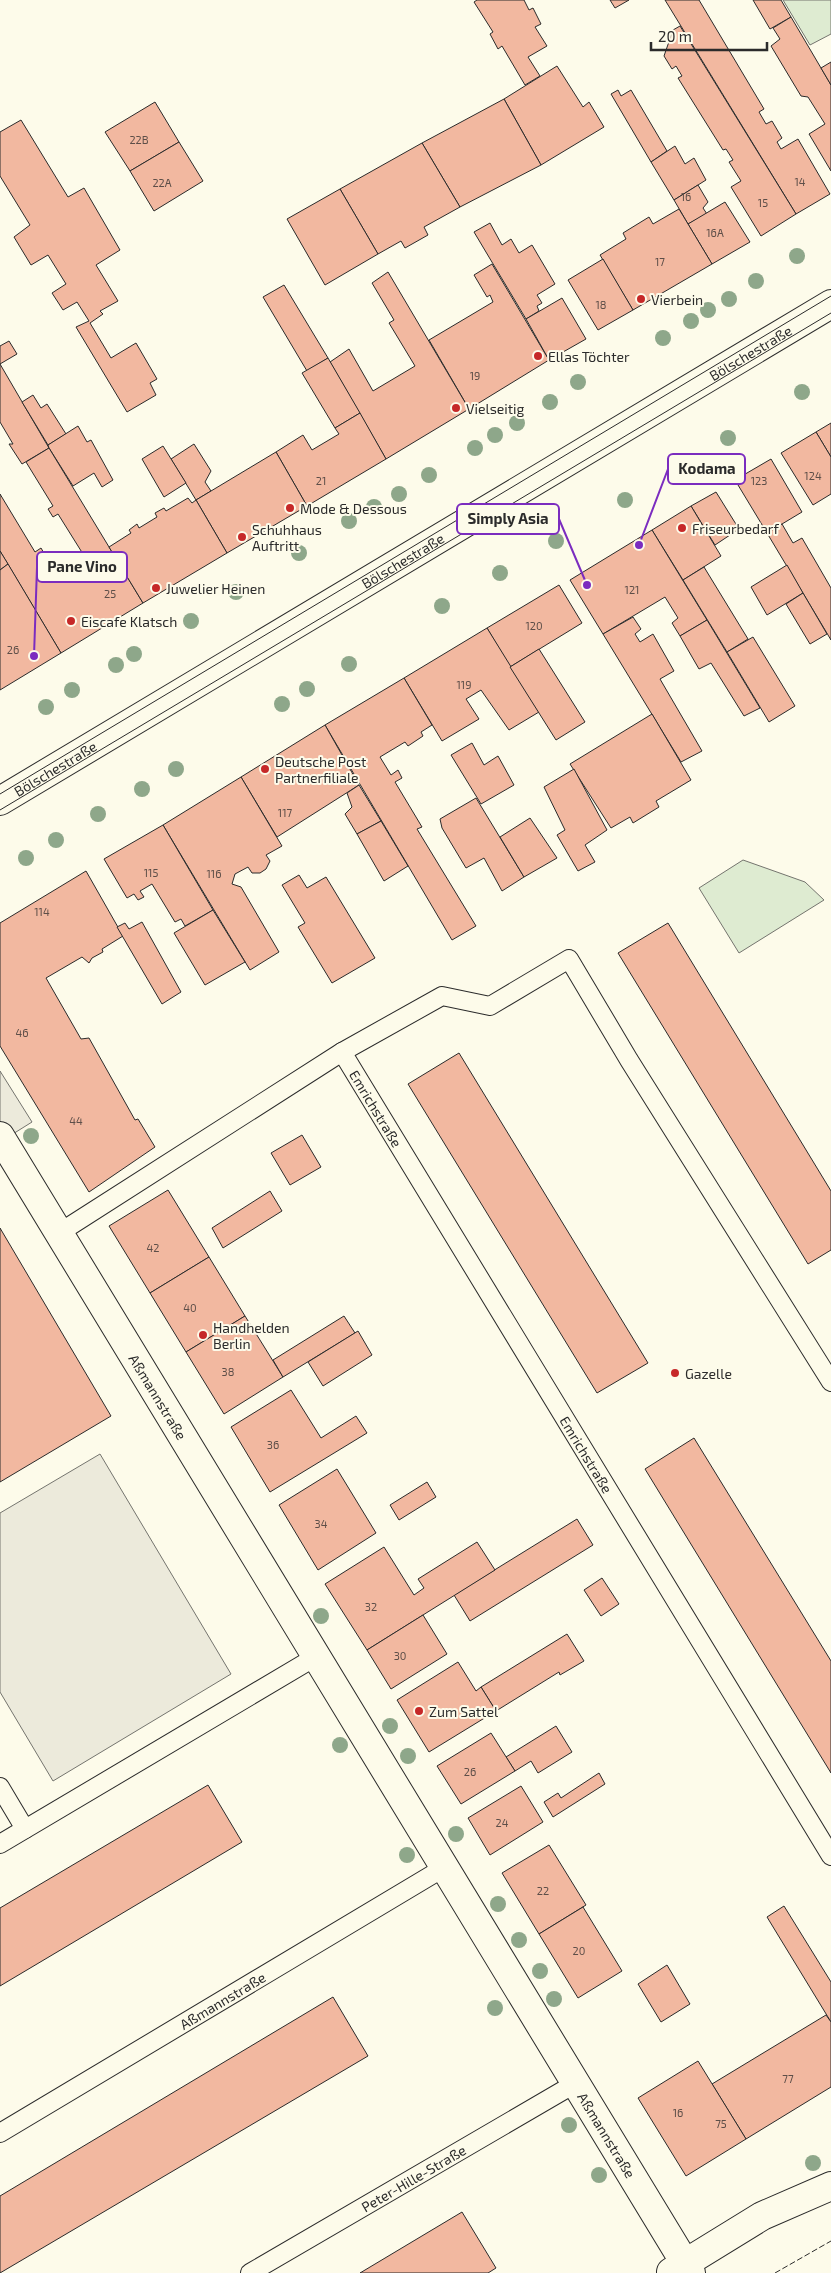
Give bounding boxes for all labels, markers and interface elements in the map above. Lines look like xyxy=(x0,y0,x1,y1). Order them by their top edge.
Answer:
scale bar xyxy=(651,20,767,52)
text: 20 m xyxy=(658,27,692,45)
house number: 22B xyxy=(129,133,149,146)
house number: 14 xyxy=(794,175,806,188)
house number: 22A xyxy=(152,176,172,189)
house number: 16 xyxy=(681,190,691,203)
house number: 15 xyxy=(758,196,768,209)
house number: 16A xyxy=(706,226,724,239)
house number: 17 xyxy=(655,255,665,268)
place label: Vierbein xyxy=(651,291,703,308)
marker: Vierbein xyxy=(635,293,647,305)
house number: 18 xyxy=(595,298,607,311)
street label: Bölschestraße xyxy=(706,321,794,384)
place label: Ellas Töchter xyxy=(548,348,630,365)
marker: Ellas Töchter xyxy=(532,350,544,362)
house number: 19 xyxy=(470,369,480,382)
place label: Vielseitig xyxy=(466,400,525,417)
marker: Vielseitig xyxy=(450,402,462,414)
callout: Kodama xyxy=(668,454,745,484)
text: Kodama xyxy=(678,459,736,477)
house number: 124 xyxy=(804,469,822,482)
house number: 21 xyxy=(316,474,326,487)
house number: 123 xyxy=(751,474,767,487)
place label: Mode & Dessous xyxy=(300,500,407,517)
marker: Mode & Dessous xyxy=(284,502,296,514)
callout: Simply Asia xyxy=(457,504,559,534)
text: Simply Asia xyxy=(467,509,549,528)
place label: Friseurbedarf xyxy=(692,520,779,537)
place label: Schuhhaus Auftritt xyxy=(252,521,322,554)
marker: Friseurbedarf xyxy=(676,522,688,534)
street label: Bölschestraße xyxy=(358,529,447,591)
marker: Schuhhaus Auftritt xyxy=(236,531,248,543)
callout: Pane Vino xyxy=(37,552,127,582)
text: Pane Vino xyxy=(47,557,117,575)
place label: Juwelier Heinen xyxy=(166,580,265,597)
marker: Juwelier Heinen xyxy=(150,582,162,594)
house number: 121 xyxy=(625,583,639,596)
house number: 25 xyxy=(104,587,116,600)
place label: Eiscafe Klatsch xyxy=(81,613,177,630)
marker: Eiscafe Klatsch xyxy=(65,615,77,627)
house number: 120 xyxy=(525,619,543,632)
house number: 26 xyxy=(7,643,19,656)
house number: 119 xyxy=(456,678,472,691)
street label: Bölschestraße xyxy=(11,737,99,799)
place label: Deutsche Post Partnerfiliale xyxy=(275,753,366,786)
marker: Deutsche Post Partnerfiliale xyxy=(259,763,271,775)
house number: 117 xyxy=(278,806,293,819)
house number: 115 xyxy=(144,866,158,879)
house number: 116 xyxy=(206,867,222,880)
house number: 114 xyxy=(34,905,50,918)
house number: 46 xyxy=(15,1026,29,1039)
street label: Emrichstraße xyxy=(346,1067,406,1150)
house number: 44 xyxy=(69,1114,83,1127)
house number: 42 xyxy=(147,1241,159,1254)
house number: 40 xyxy=(183,1301,197,1314)
place label: Handhelden Berlin xyxy=(213,1319,290,1352)
marker: Handhelden Berlin xyxy=(197,1329,209,1341)
street label: Aßmannstraße xyxy=(126,1351,191,1443)
house number: 38 xyxy=(222,1365,234,1378)
place label: Gazelle xyxy=(685,1365,732,1382)
marker: Gazelle xyxy=(669,1367,681,1379)
street label: Emrichstraße xyxy=(557,1413,617,1496)
house number: 36 xyxy=(267,1438,279,1451)
house number: 34 xyxy=(315,1517,328,1530)
house number: 32 xyxy=(365,1600,377,1613)
house number: 30 xyxy=(394,1649,406,1662)
place label: Zum Sattel xyxy=(429,1703,499,1720)
marker: Zum Sattel xyxy=(413,1705,425,1717)
house number: 26 xyxy=(464,1765,476,1778)
house number: 24 xyxy=(496,1816,509,1829)
house number: 22 xyxy=(537,1884,549,1897)
house number: 20 xyxy=(573,1944,585,1957)
street label: Aßmannstraße xyxy=(176,1968,268,2032)
house number: 77 xyxy=(782,2072,794,2085)
street label: Aßmannstraße xyxy=(575,2089,640,2181)
house number: 16 xyxy=(673,2106,683,2119)
house number: 75 xyxy=(715,2117,727,2130)
street label: Peter-Hille-Straße xyxy=(358,2141,469,2215)

